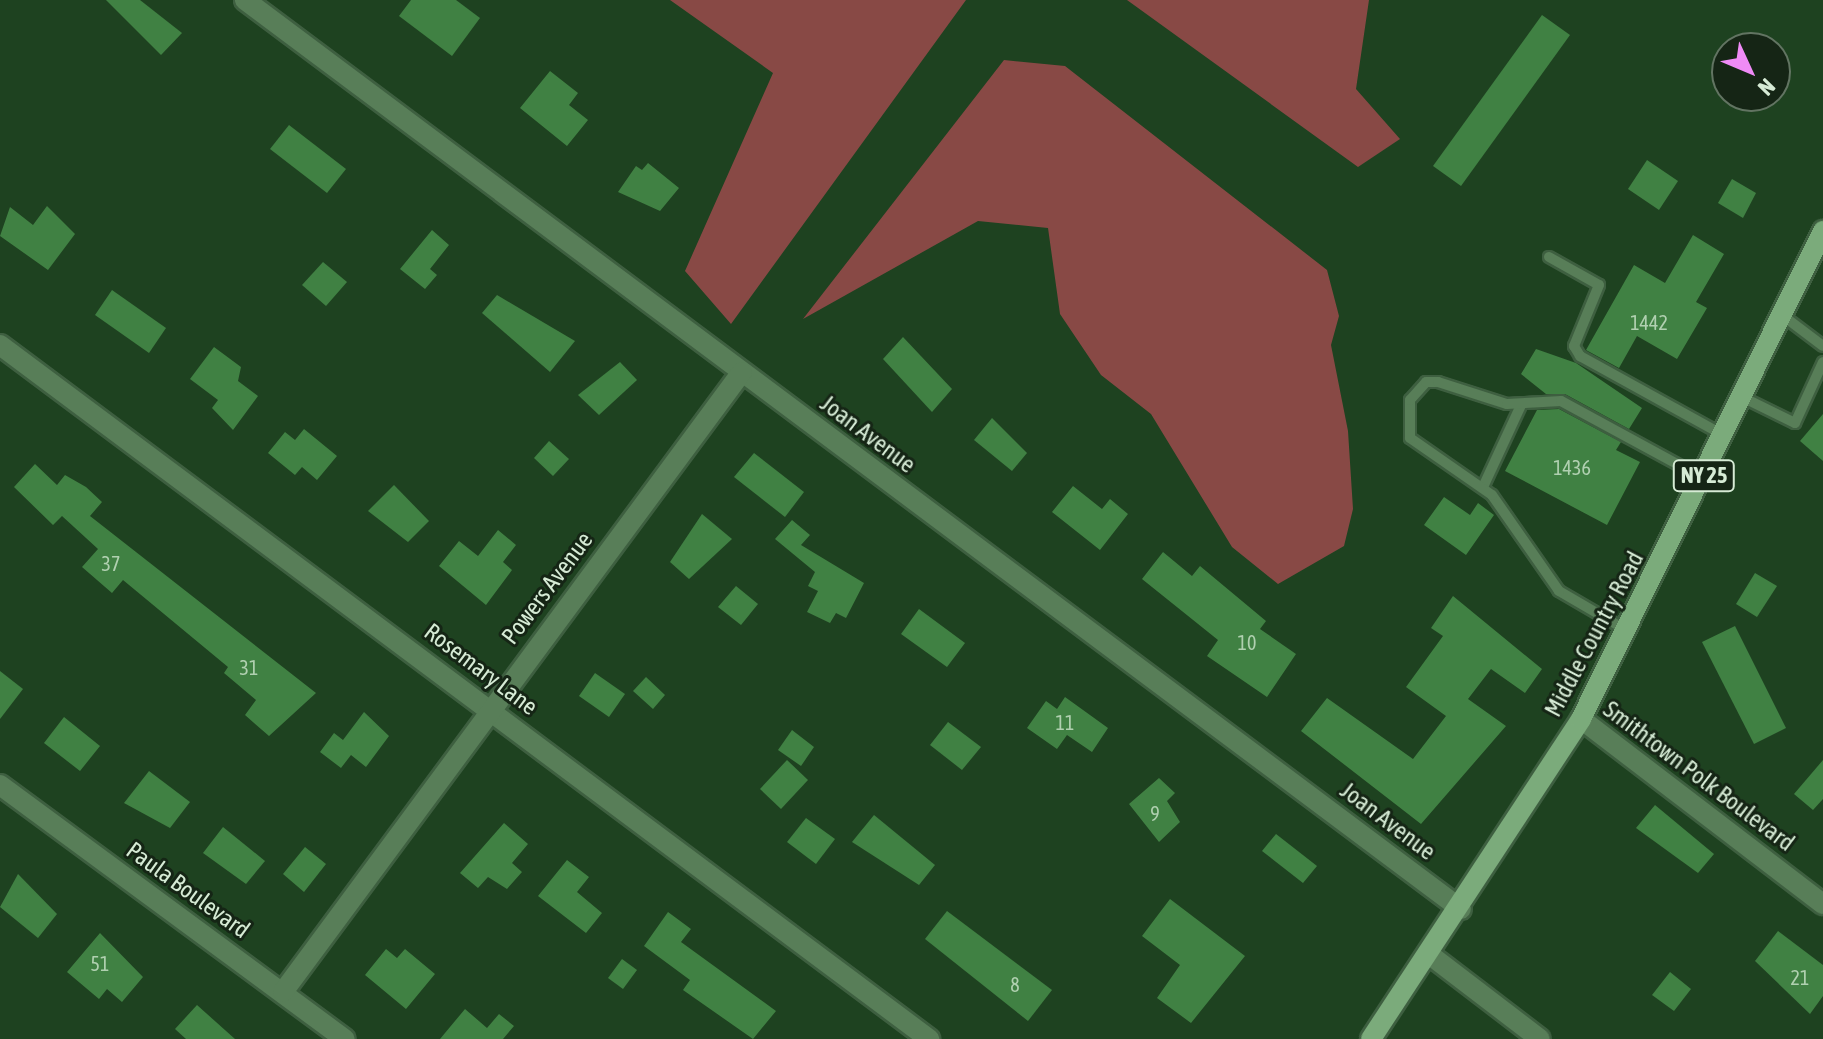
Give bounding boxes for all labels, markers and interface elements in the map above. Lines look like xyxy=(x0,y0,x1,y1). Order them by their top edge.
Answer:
north arrow xyxy=(1711,32,1791,112)
text: N xyxy=(1753,74,1781,101)
house number: 1442 xyxy=(1630,310,1668,334)
street label: Joan Avenue xyxy=(815,389,921,479)
house number: 1436 xyxy=(1553,455,1591,479)
road number: NY 25 xyxy=(1672,458,1736,494)
street label: Powers Avenue xyxy=(496,526,598,650)
street label: Middle Country Road xyxy=(1538,546,1650,722)
house number: 37 xyxy=(102,551,120,575)
street label: Rosemary Lane xyxy=(419,617,543,721)
house number: 10 xyxy=(1238,630,1256,654)
house number: 31 xyxy=(240,655,258,679)
street label: Smithtown Polk Boulevard xyxy=(1598,695,1800,857)
house number: 11 xyxy=(1056,710,1074,734)
street label: Joan Avenue xyxy=(1335,776,1441,866)
house number: 9 xyxy=(1150,801,1160,825)
street label: Paula Boulevard xyxy=(121,836,255,944)
house number: 51 xyxy=(91,951,109,975)
house number: 21 xyxy=(1791,965,1809,989)
house number: 8 xyxy=(1010,972,1020,996)

